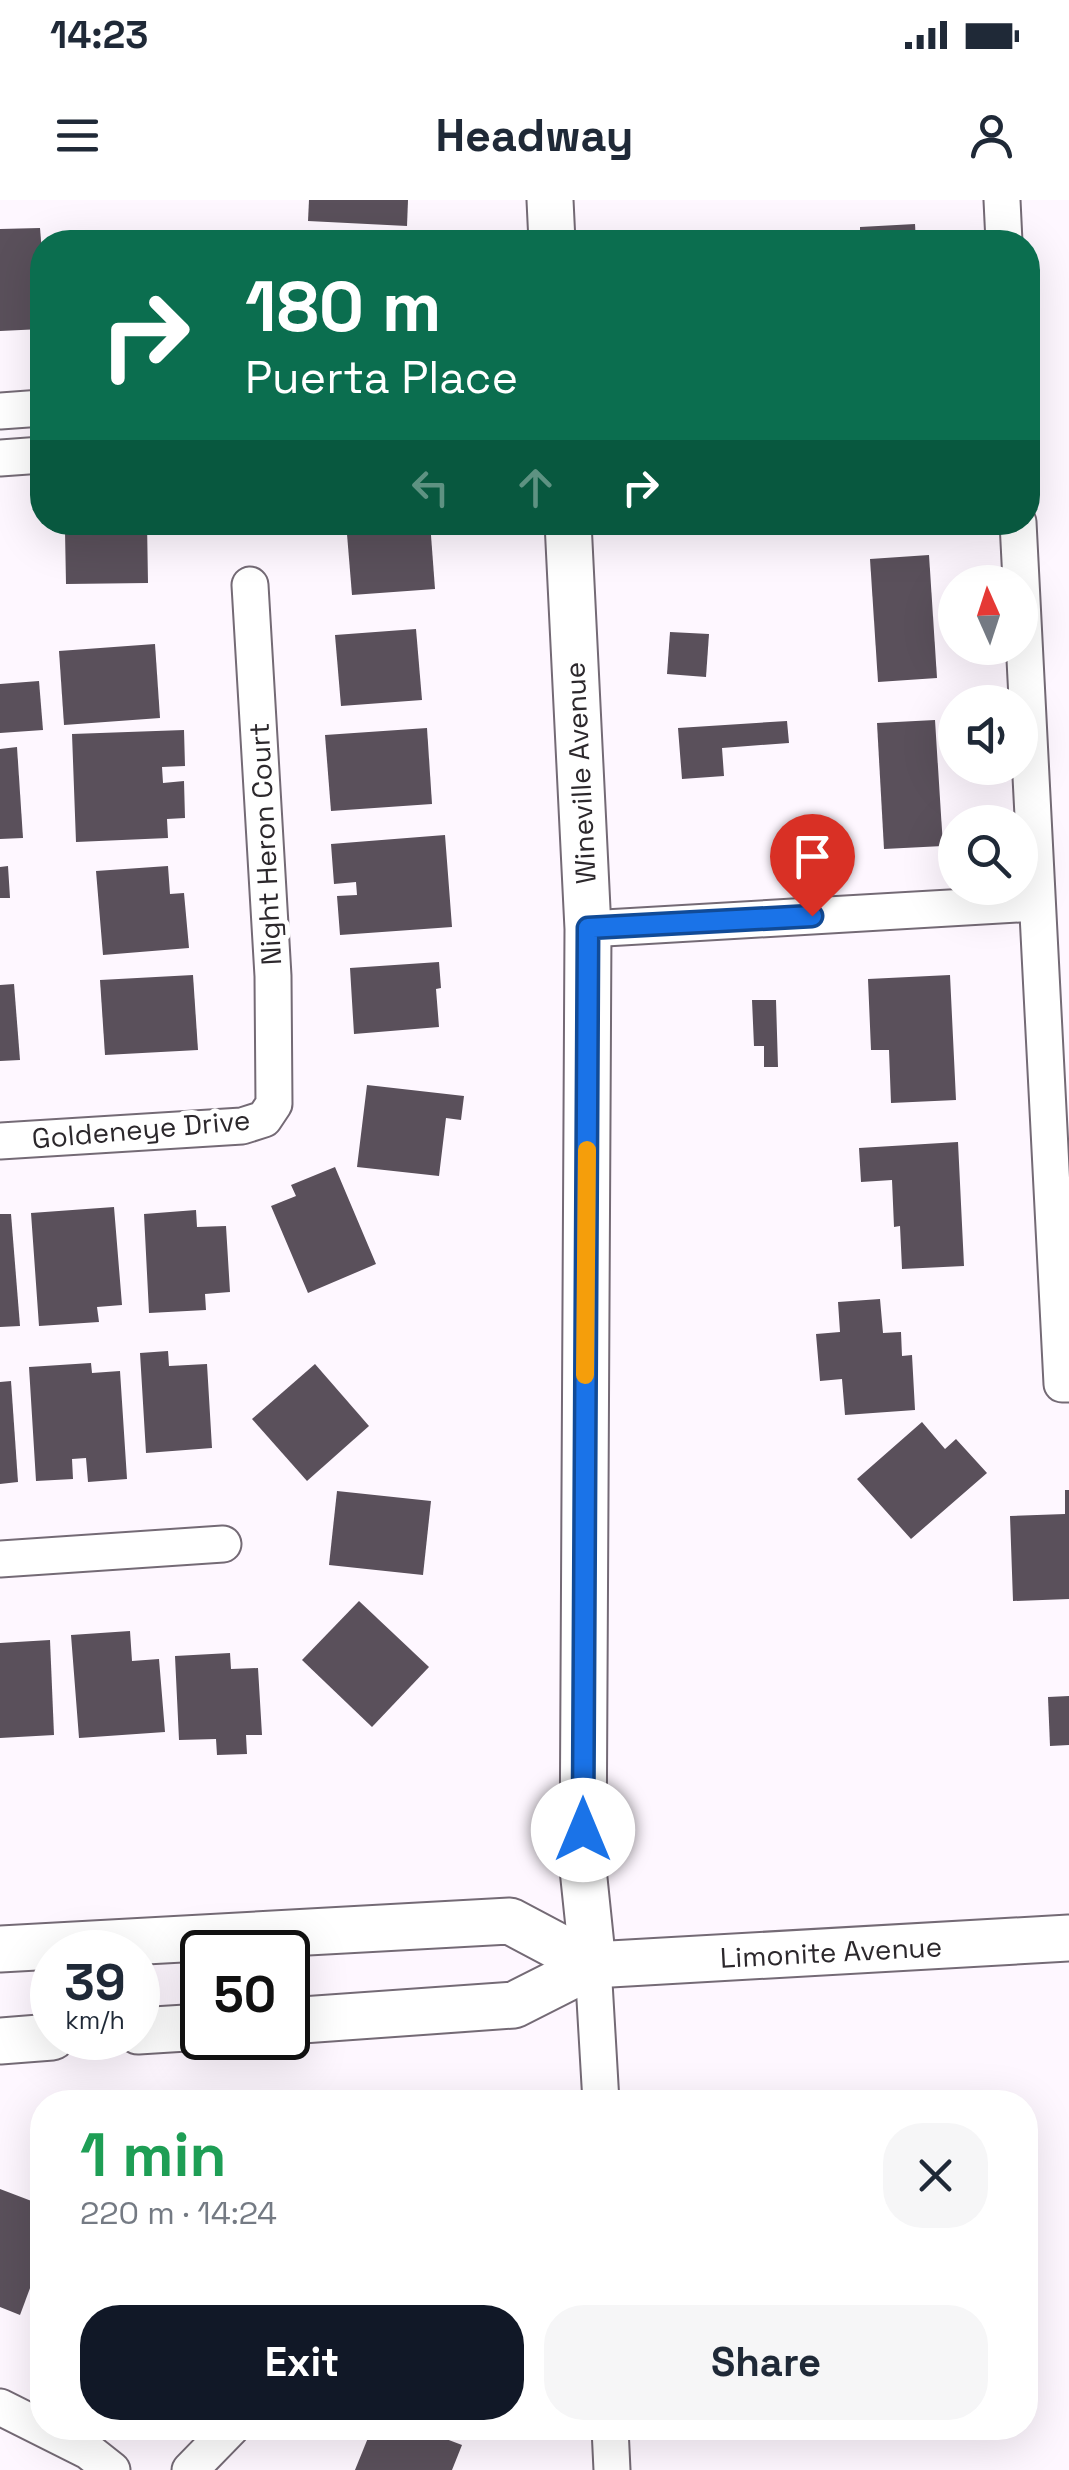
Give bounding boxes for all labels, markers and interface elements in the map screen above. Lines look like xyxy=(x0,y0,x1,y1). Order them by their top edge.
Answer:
text: 14:23 xyxy=(50,11,148,59)
text: Headway xyxy=(435,107,634,164)
icon: menu xyxy=(50,108,105,163)
icon: person xyxy=(964,108,1019,163)
text: 180 m xyxy=(245,262,442,351)
icon: right xyxy=(80,270,210,400)
text: Puerta Place xyxy=(245,349,518,406)
icon: left xyxy=(403,460,458,515)
icon: ahead xyxy=(508,460,563,515)
icon: right xyxy=(613,460,668,515)
north arrow xyxy=(938,565,1038,665)
map controls xyxy=(938,565,1038,905)
street label: Wineville Avenue xyxy=(556,661,604,885)
button: sound xyxy=(938,685,1038,785)
street label: Night Heron Court xyxy=(241,722,289,966)
button: search xyxy=(938,805,1038,905)
pin xyxy=(770,814,855,917)
icon: arrive xyxy=(785,829,840,884)
street label: Goldeneye Drive xyxy=(30,1102,252,1156)
position arrow xyxy=(531,1778,635,1882)
street label: Limonite Avenue xyxy=(719,1928,943,1976)
speed limit sign: 50 xyxy=(180,1930,310,2060)
text: 39 xyxy=(64,1951,126,2015)
text: km/h xyxy=(65,2004,125,2036)
text: 1 min xyxy=(80,2117,227,2194)
button: close xyxy=(883,2123,988,2228)
text: 220 m · 14:24 xyxy=(80,2193,277,2233)
button: Exit xyxy=(80,2305,524,2420)
button: Share xyxy=(544,2305,988,2420)

